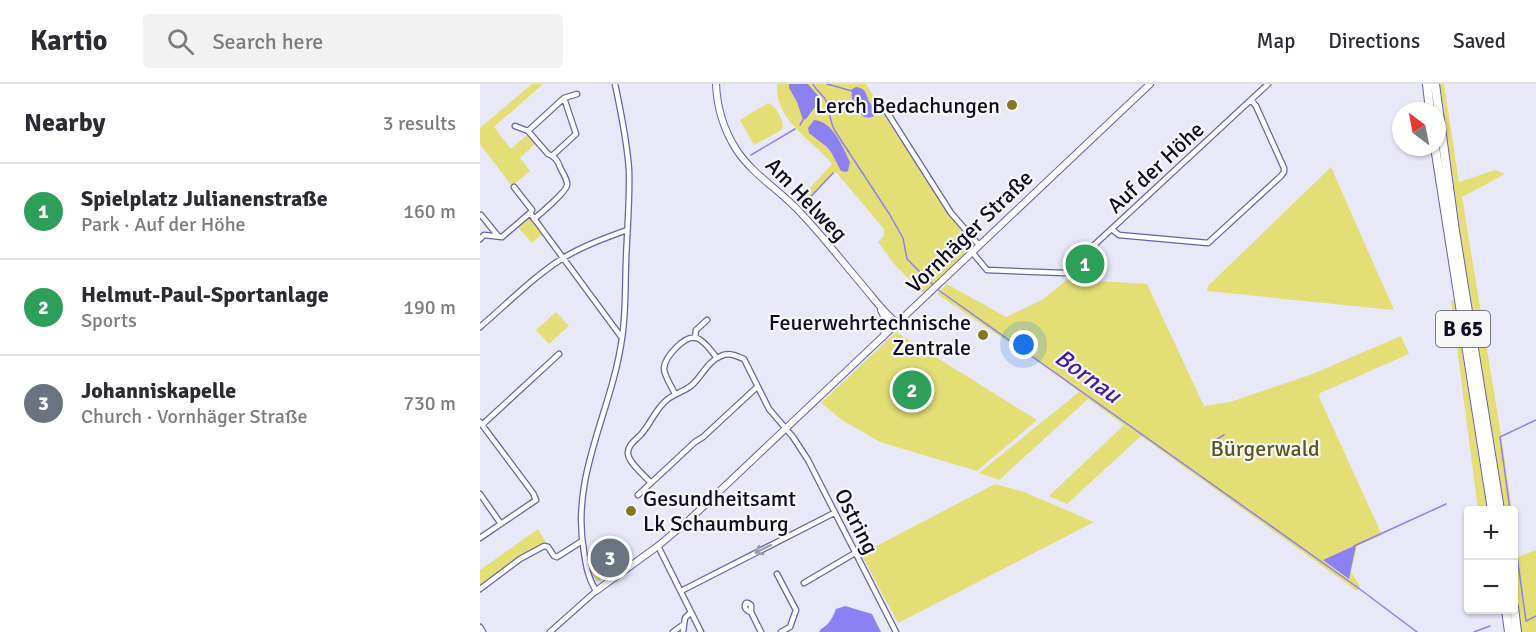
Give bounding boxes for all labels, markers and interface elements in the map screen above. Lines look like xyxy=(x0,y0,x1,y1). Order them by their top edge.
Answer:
search box xyxy=(143,14,563,68)
text: Kartio xyxy=(30,24,107,58)
icon: search xyxy=(164,25,197,58)
text: Search here xyxy=(212,28,323,55)
text: Map xyxy=(1257,28,1295,54)
text: Directions xyxy=(1328,28,1420,54)
text: Saved xyxy=(1453,28,1506,54)
place label: Lerch Bedachungen xyxy=(815,92,1000,119)
marker: Lerch Bedachungen xyxy=(1005,98,1019,112)
north arrow xyxy=(1392,102,1446,156)
text: Nearby xyxy=(24,107,105,139)
text: 3 results xyxy=(383,111,456,136)
street label: Auf der Höhe xyxy=(1101,116,1209,219)
street label: Am Helweg xyxy=(760,152,853,247)
street label: Vornhäger Straße xyxy=(900,164,1038,299)
text: Spielplatz Julianenstraße xyxy=(81,185,328,212)
text: 1 xyxy=(38,199,49,224)
text: 160 m xyxy=(403,199,456,224)
text: Park · Auf der Höhe xyxy=(81,212,246,237)
pin: 1 xyxy=(1066,242,1104,286)
text: Helmut-Paul-Sportanlage xyxy=(81,281,329,308)
text: 2 xyxy=(38,295,49,320)
text: 190 m xyxy=(403,295,456,320)
text: Sports xyxy=(81,308,137,333)
place label: Feuerwehrtechnische Zentrale xyxy=(769,309,971,361)
road number: B 65 xyxy=(1436,311,1490,347)
marker: Feuerwehrtechnische Zentrale xyxy=(976,328,990,342)
your location xyxy=(1009,330,1038,359)
water label: Bornau xyxy=(1049,342,1128,411)
pin: 2 xyxy=(892,368,932,412)
text: Johanniskapelle xyxy=(81,377,236,404)
text: 3 xyxy=(38,391,49,416)
text: 730 m xyxy=(403,391,456,416)
text: Church · Vornhäger Straße xyxy=(81,404,308,429)
park label: Bürgerwald xyxy=(1210,435,1320,462)
street label: Ostring xyxy=(829,484,884,558)
place label: Gesundheitsamt Lk Schaumburg xyxy=(643,485,796,537)
marker: Gesundheitsamt Lk Schaumburg xyxy=(624,504,638,518)
map controls xyxy=(1464,506,1518,614)
button: + xyxy=(1464,506,1518,560)
pin: 3 xyxy=(590,536,630,580)
one-way arrow xyxy=(755,544,773,555)
button: − xyxy=(1464,560,1518,614)

